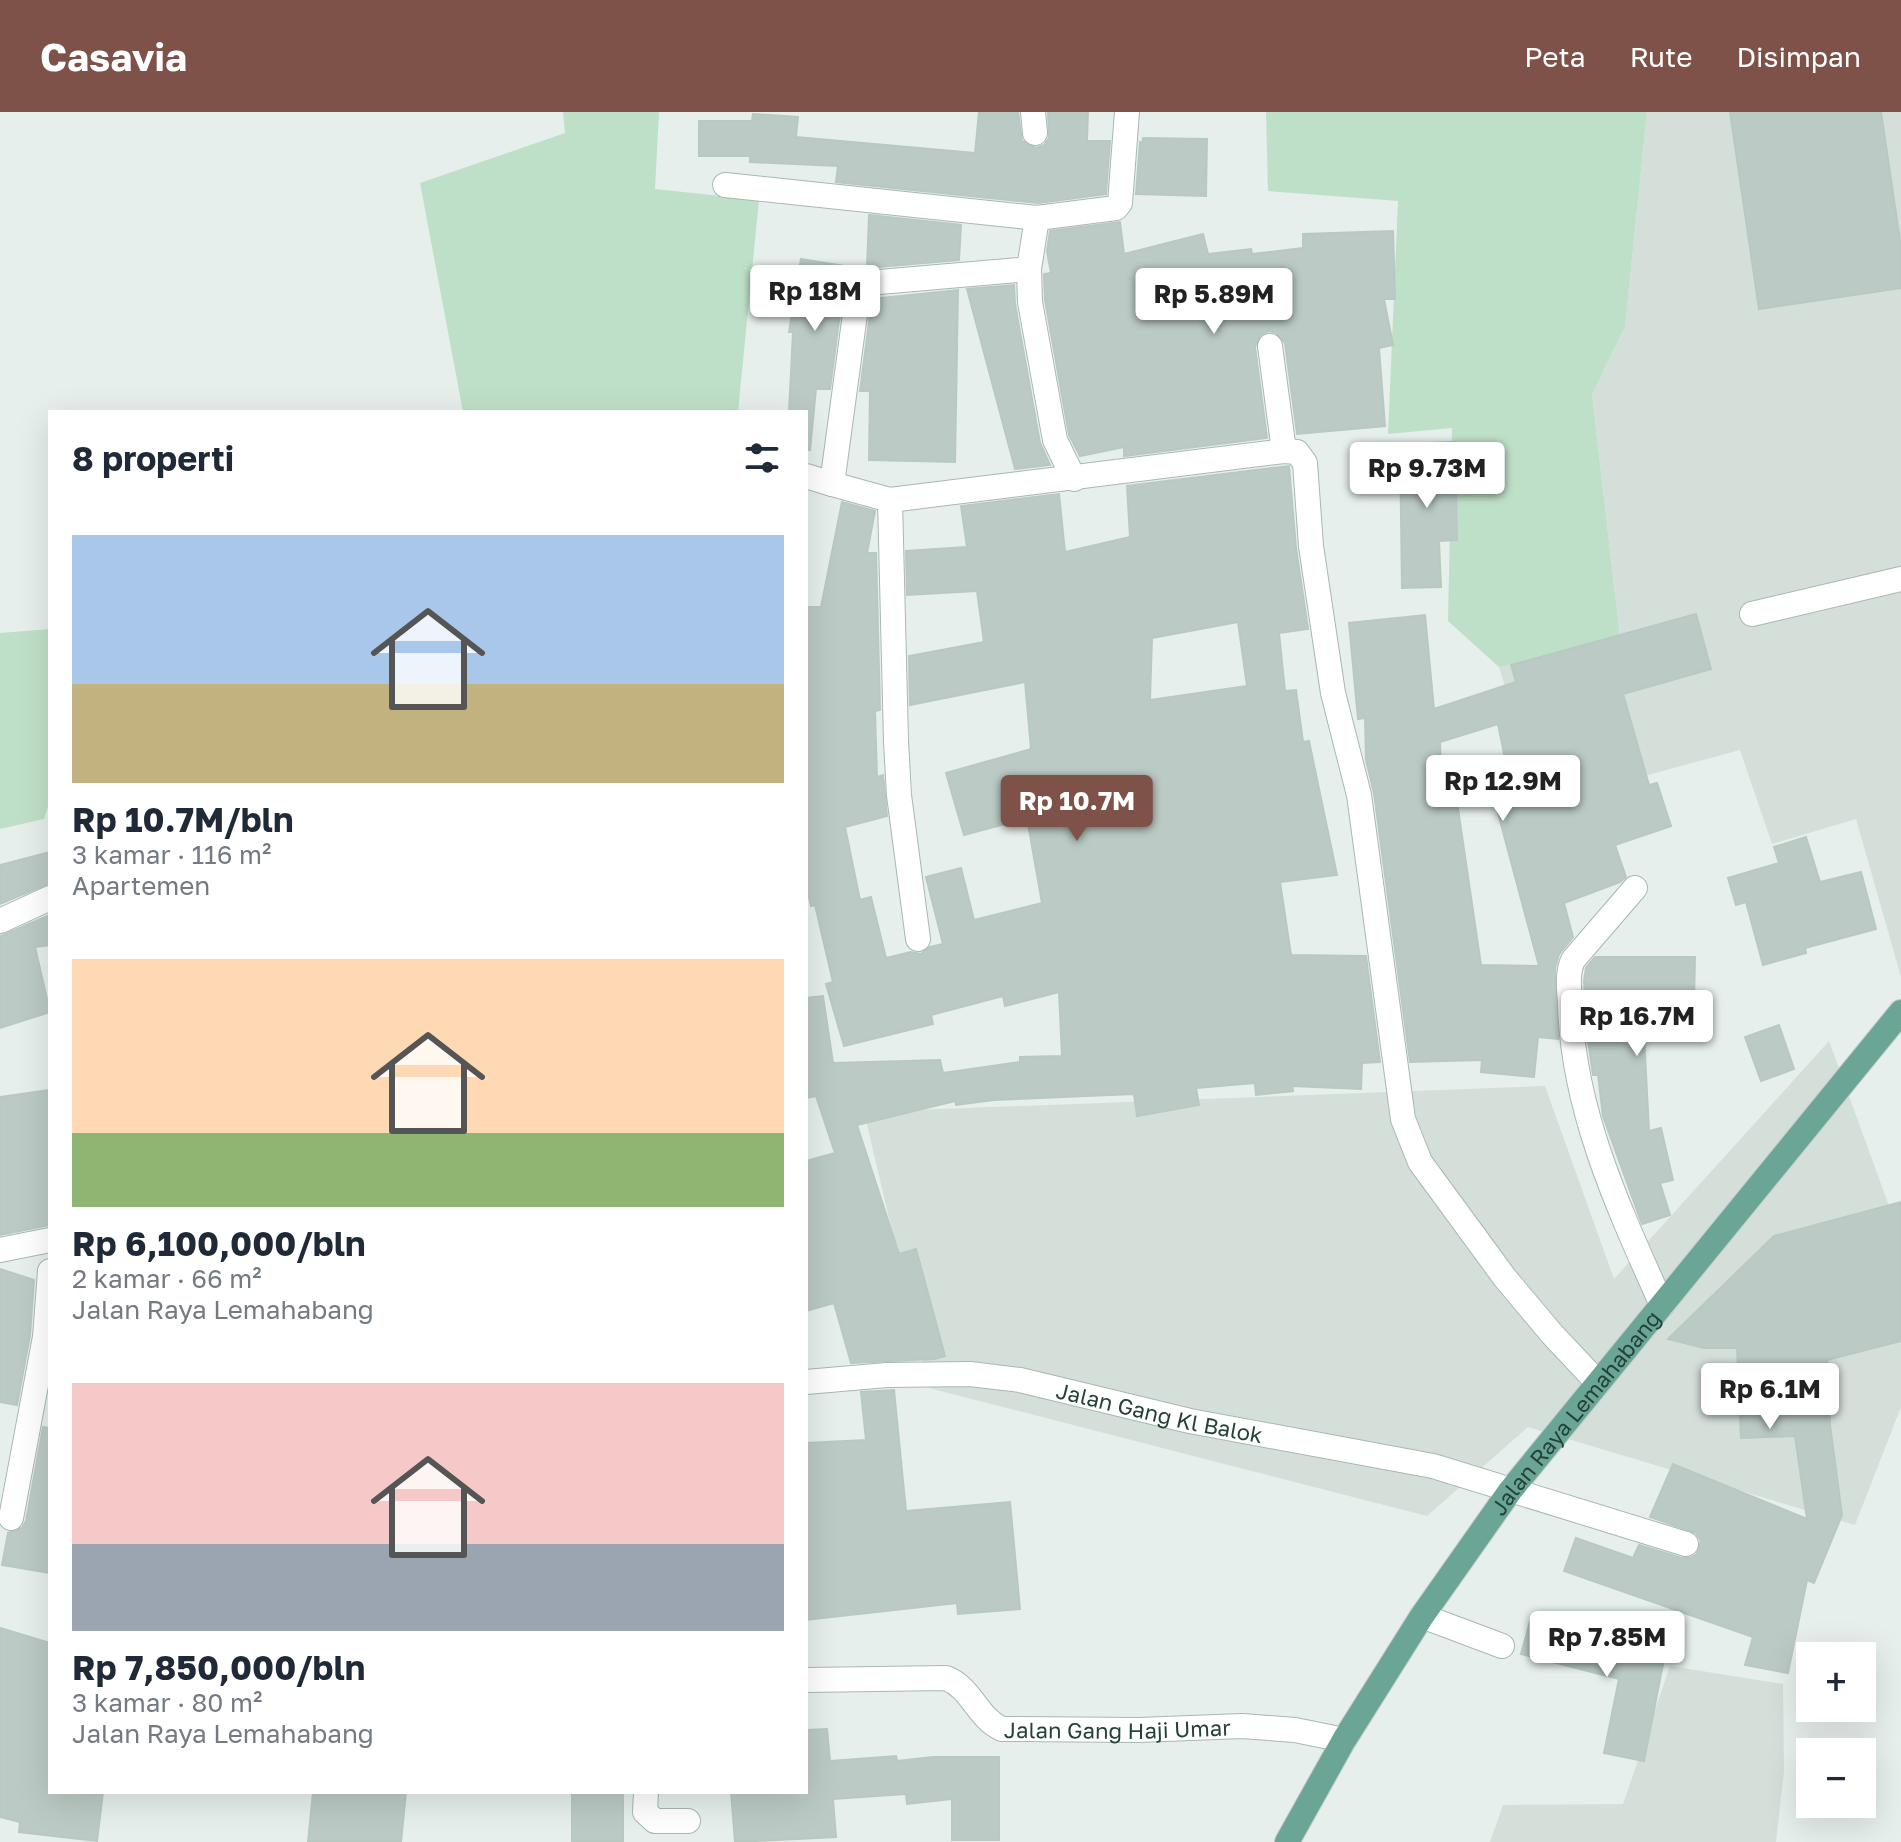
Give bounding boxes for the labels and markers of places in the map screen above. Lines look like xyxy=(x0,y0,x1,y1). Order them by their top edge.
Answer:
pin: Rp 18M xyxy=(750,265,880,333)
pin: Rp 5.89M xyxy=(1131,268,1297,336)
pin: Rp 9.73M xyxy=(1344,442,1510,510)
pin: Rp 12.9M xyxy=(1420,755,1586,823)
pin: Rp 10.7M xyxy=(994,775,1160,843)
pin: Rp 16.7M xyxy=(1554,990,1720,1058)
pin: Rp 6.1M xyxy=(1696,1363,1844,1431)
pin: Rp 7.85M xyxy=(1524,1611,1690,1679)

